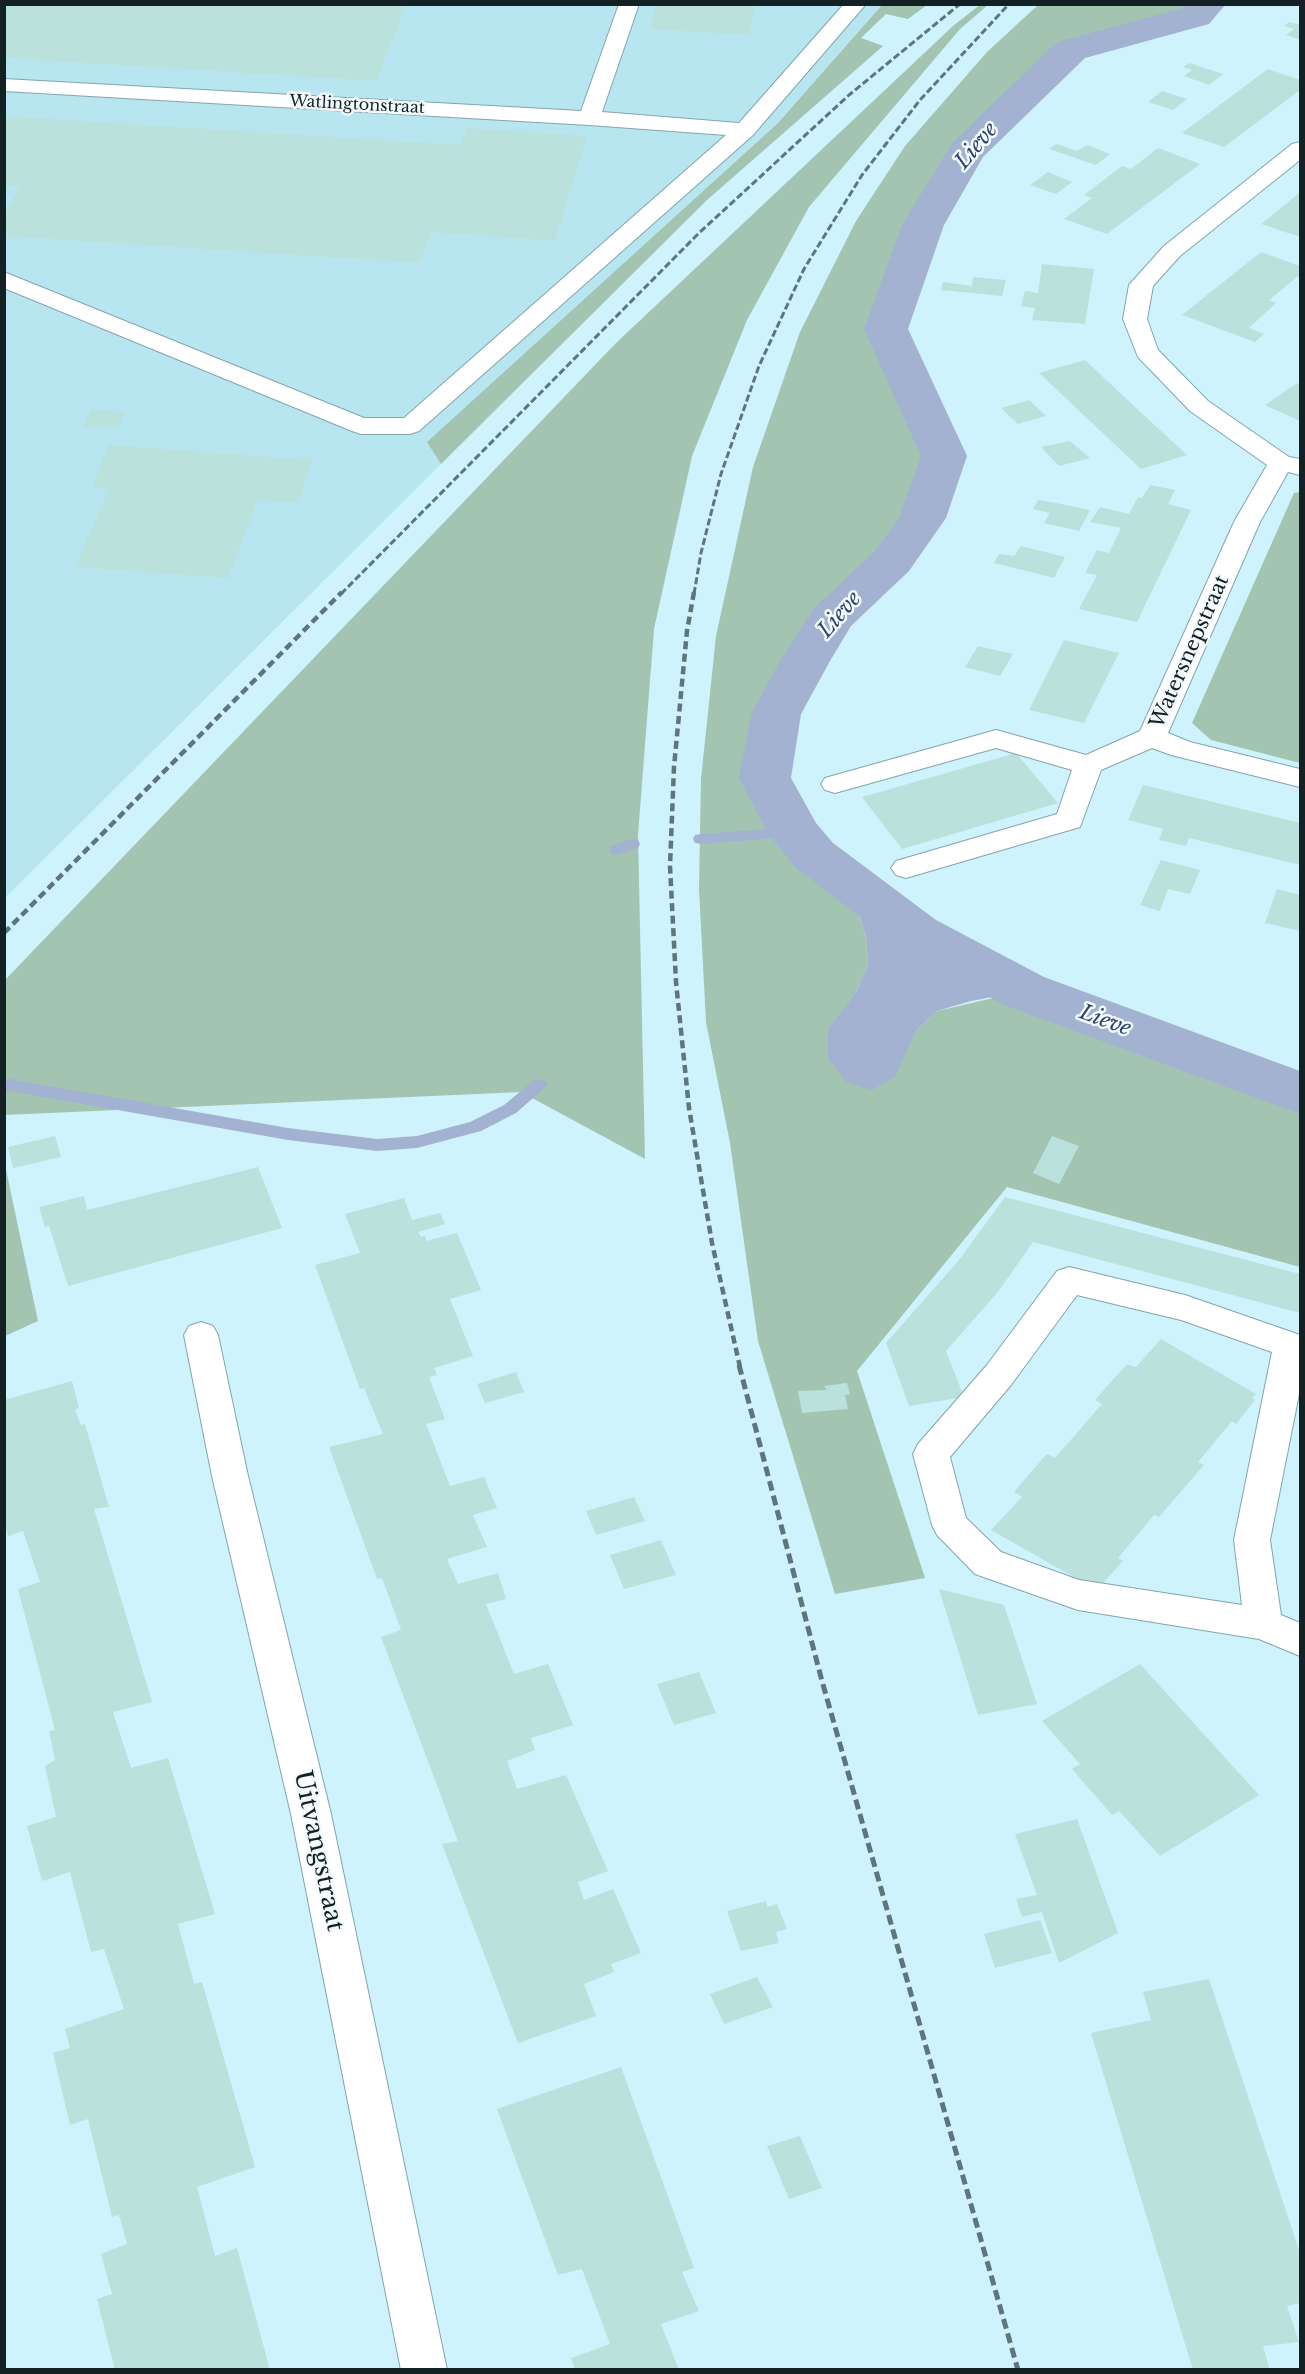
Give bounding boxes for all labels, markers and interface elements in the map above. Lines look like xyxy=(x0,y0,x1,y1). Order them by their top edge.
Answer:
street label: Watlingtonstraat xyxy=(289,92,425,118)
water label: Lieve xyxy=(950,118,1004,174)
street label: Watersnepstraat xyxy=(1145,572,1235,732)
water label: Lieve xyxy=(813,587,867,643)
water label: Lieve xyxy=(1076,1000,1134,1042)
street label: Uitvangstraat xyxy=(287,1768,349,1934)

